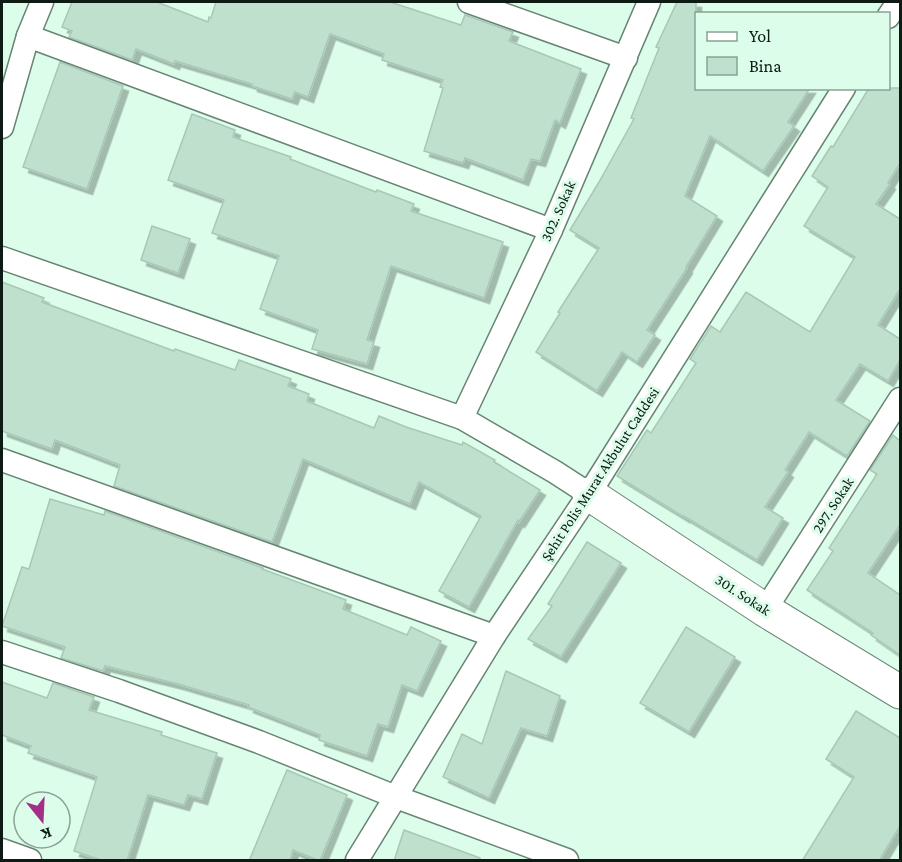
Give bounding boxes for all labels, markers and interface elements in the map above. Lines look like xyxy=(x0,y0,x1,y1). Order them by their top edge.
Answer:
legend xyxy=(695,12,890,90)
text: Yol xyxy=(749,26,771,46)
text: Bina xyxy=(749,56,782,76)
street label: 302. Sokak xyxy=(538,178,579,244)
street label: Şehit Polis Murat Akbulut Caddesi xyxy=(538,384,663,564)
street label: 297. Sokak xyxy=(809,474,857,536)
street label: 301. Sokak xyxy=(712,571,774,619)
north arrow xyxy=(12,790,72,850)
text: K xyxy=(38,824,54,844)

